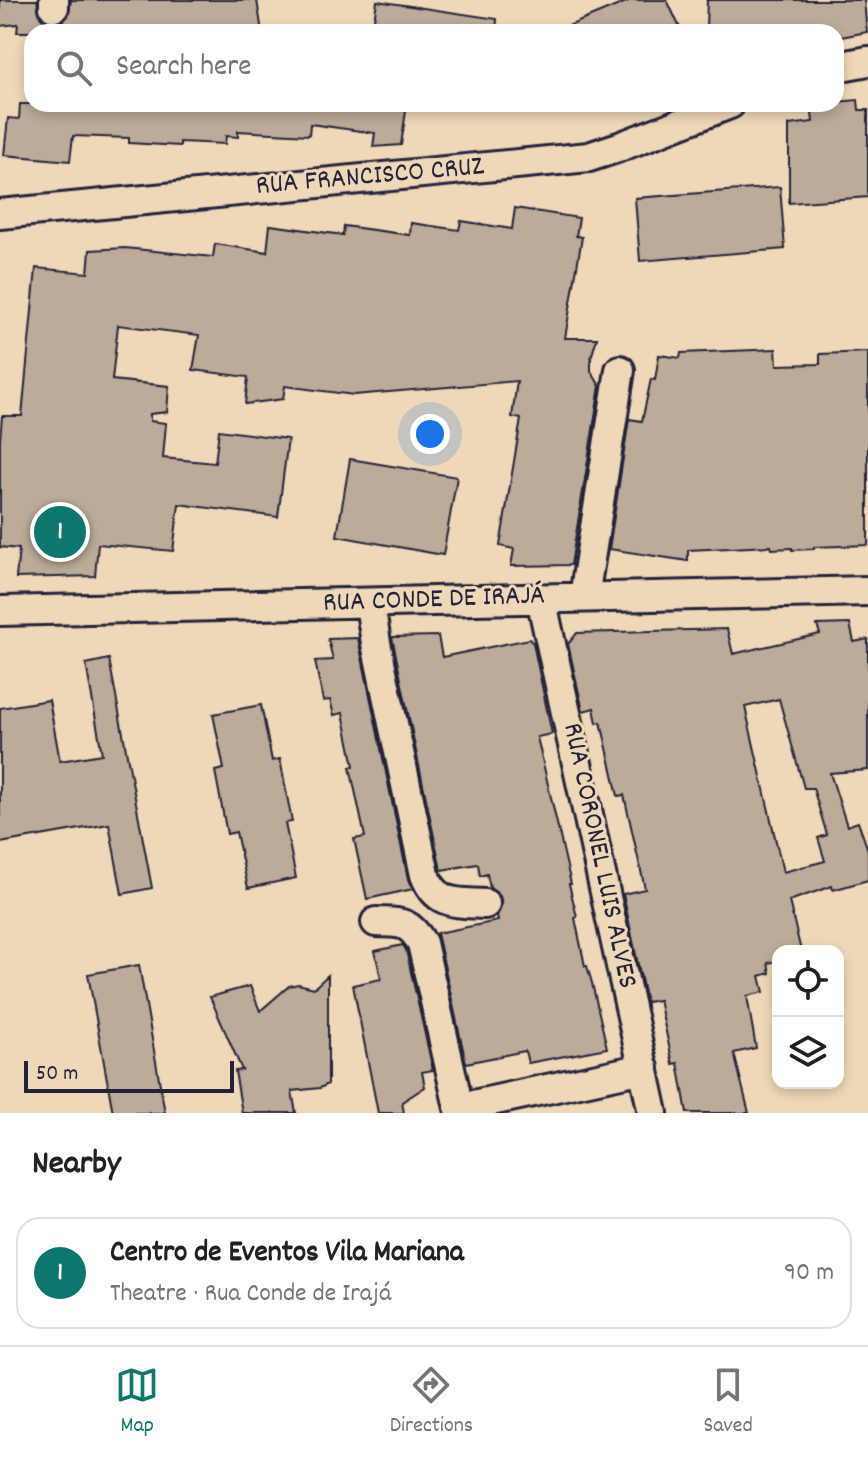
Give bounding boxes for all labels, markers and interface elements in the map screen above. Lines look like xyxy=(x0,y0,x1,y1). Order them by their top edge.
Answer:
search box xyxy=(24,24,844,112)
icon: search xyxy=(52,46,96,90)
text: Search here xyxy=(116,47,252,90)
street label: RUA FRANCISCO CRUZ xyxy=(254,148,486,208)
your location xyxy=(410,414,450,454)
pin: 1 xyxy=(34,502,86,562)
street label: RUA CONDE DE IRAJÁ xyxy=(322,577,546,625)
street label: RUA CORONEL LUIS ALVES xyxy=(550,720,646,992)
map controls xyxy=(772,945,844,1089)
button: locate xyxy=(772,945,844,1017)
button: layers xyxy=(772,1017,844,1089)
scale bar xyxy=(24,1057,234,1093)
text: 50 m xyxy=(36,1059,78,1090)
text: Nearby xyxy=(32,1141,121,1190)
text: Centro de Eventos Vila Mariana xyxy=(110,1233,464,1276)
text: 1 xyxy=(57,1255,63,1292)
text: 90 m xyxy=(784,1255,834,1292)
text: Theatre · Rua Conde de Irajá xyxy=(110,1276,392,1313)
tab: Map xyxy=(115,1363,159,1442)
tab: Directions xyxy=(390,1363,473,1442)
tab: Saved xyxy=(704,1363,753,1442)

